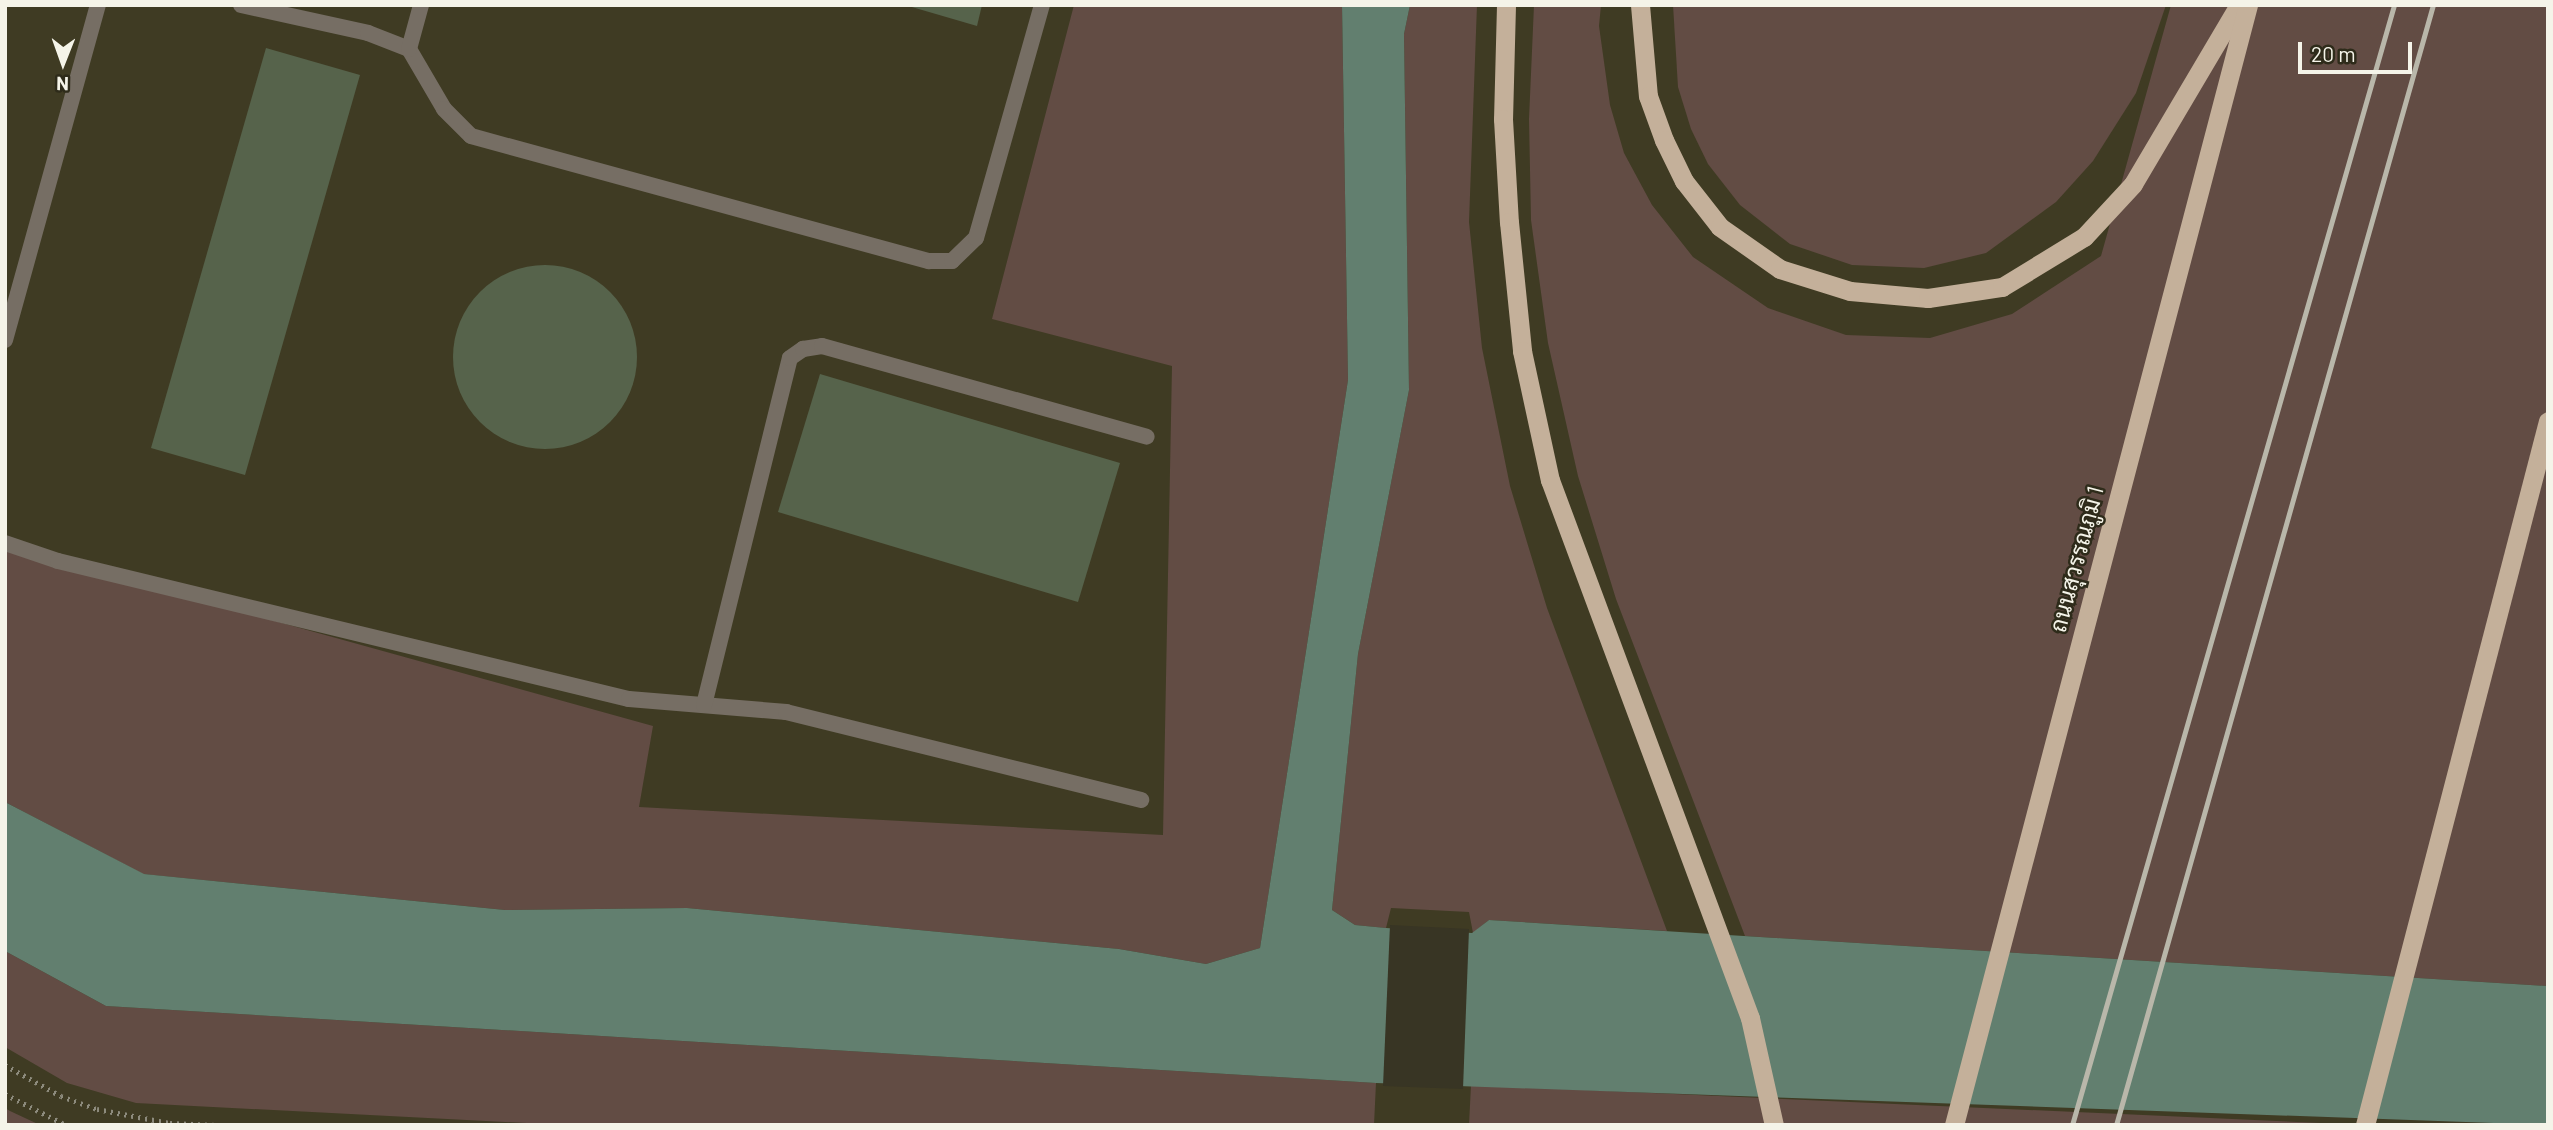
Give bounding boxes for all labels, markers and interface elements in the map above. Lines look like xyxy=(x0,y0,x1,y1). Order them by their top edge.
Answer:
north arrow xyxy=(28,28,98,98)
scale bar xyxy=(2301,28,2415,72)
text: 20 m xyxy=(2311,41,2356,66)
text: N xyxy=(56,73,69,96)
street label: ถนนสุวรรณภูมิ 1 xyxy=(2043,483,2109,635)

